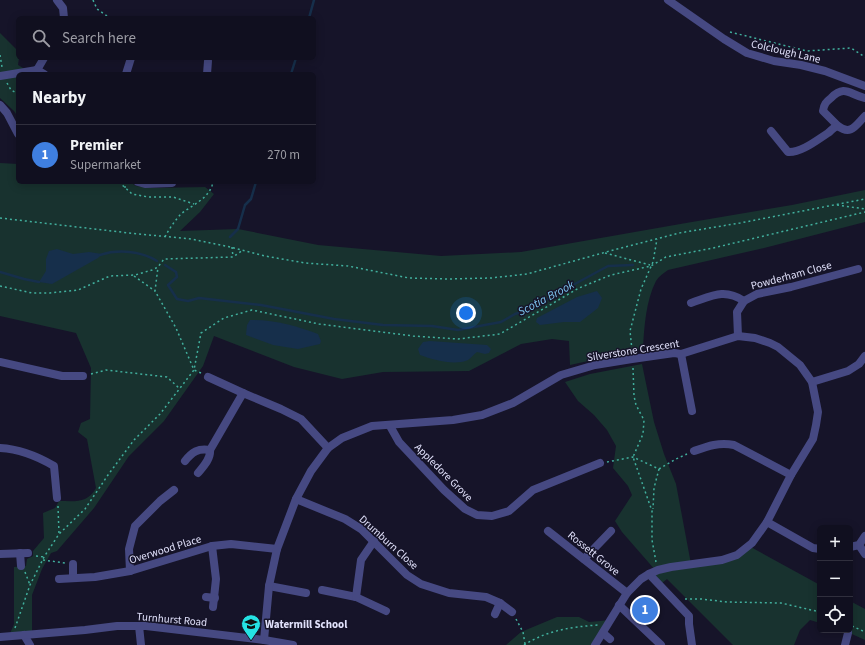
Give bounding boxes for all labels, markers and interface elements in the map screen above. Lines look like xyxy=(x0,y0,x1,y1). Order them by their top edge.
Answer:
search box xyxy=(16,16,316,60)
icon: search xyxy=(30,27,52,49)
text: Search here xyxy=(62,28,136,49)
street label: Colclough Lane xyxy=(750,36,823,67)
text: Nearby xyxy=(32,86,86,110)
text: Premier xyxy=(70,135,123,156)
text: 1 xyxy=(42,146,48,164)
text: 270 m xyxy=(267,146,300,164)
text: Supermarket xyxy=(70,156,141,174)
street label: Powderham Close xyxy=(749,257,834,293)
water label: Scotia Brook xyxy=(515,276,578,320)
your location xyxy=(456,303,476,323)
street label: Silverstone Crescent xyxy=(586,336,681,365)
street label: Appledore Grove xyxy=(411,440,477,505)
street label: Drumburn Close xyxy=(356,512,422,573)
map controls xyxy=(817,525,853,633)
button: + xyxy=(817,525,853,561)
street label: Rossett Grove xyxy=(564,528,623,579)
street label: Overwood Place xyxy=(127,531,204,568)
button: − xyxy=(817,561,853,597)
pin: 1 xyxy=(632,595,658,625)
button: locate xyxy=(817,597,853,633)
street label: Turnhurst Road xyxy=(136,609,208,630)
school or university icon: Watermill School xyxy=(240,613,262,641)
place label: Watermill School xyxy=(265,617,348,632)

